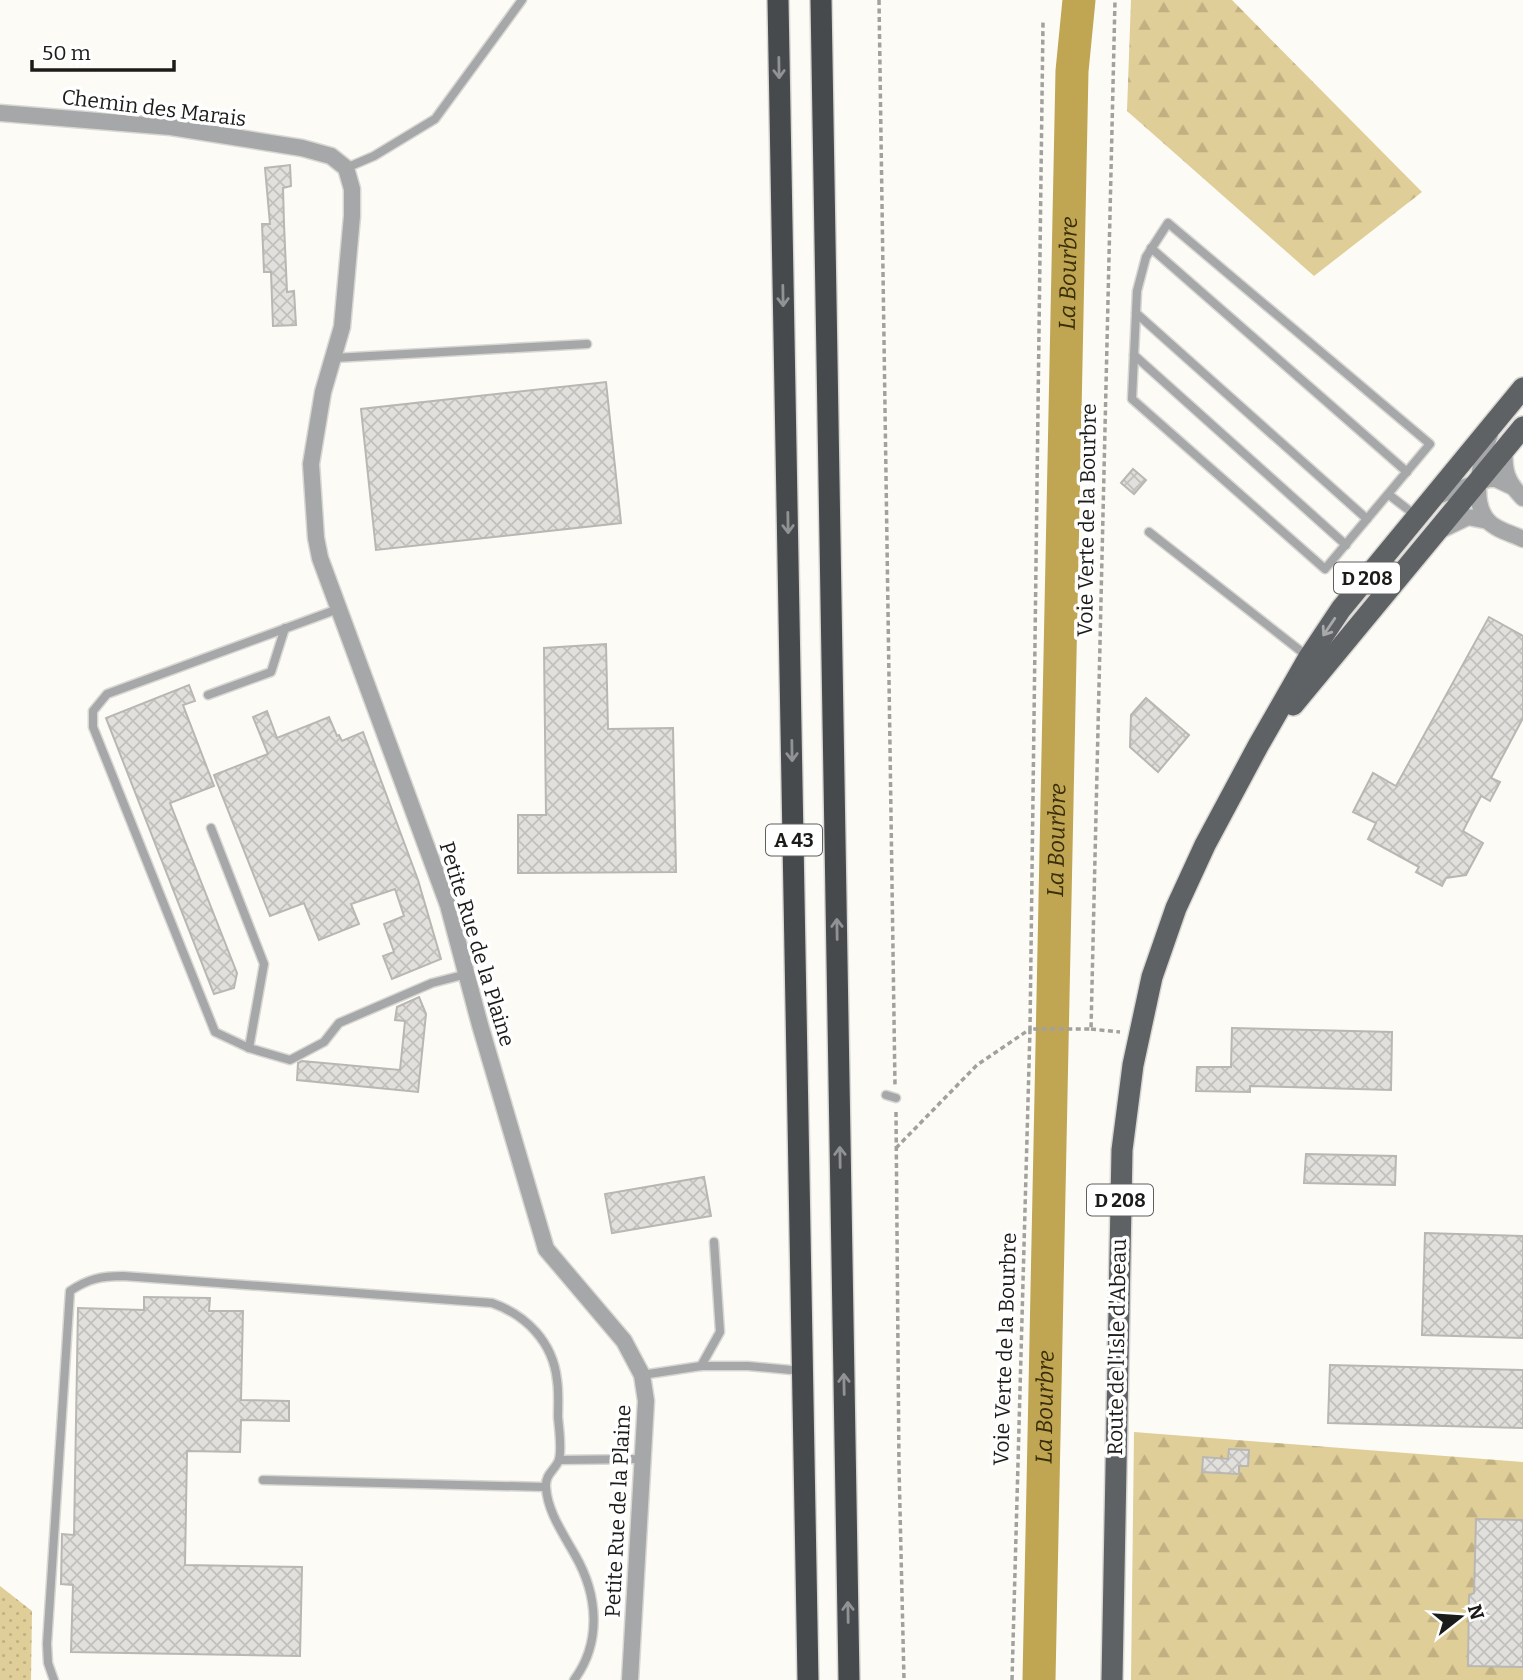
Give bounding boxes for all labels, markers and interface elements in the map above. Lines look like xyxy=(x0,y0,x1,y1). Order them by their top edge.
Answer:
scale bar xyxy=(32,28,173,72)
text: 50 m xyxy=(42,40,91,66)
one-way arrow xyxy=(772,56,786,79)
street label: Chemin des Marais xyxy=(60,84,248,132)
water label: La Bourbre xyxy=(1053,216,1083,330)
one-way arrow xyxy=(777,284,790,307)
street label: Voie Verte de la Bourbre xyxy=(1072,403,1102,637)
one-way arrow xyxy=(781,511,794,534)
road number: D 208 xyxy=(1334,562,1400,594)
one-way arrow xyxy=(1322,617,1336,637)
one-way arrow xyxy=(785,739,799,762)
water label: La Bourbre xyxy=(1041,783,1071,897)
road number: A 43 xyxy=(766,824,822,856)
street label: Petite Rue de la Plaine xyxy=(433,838,521,1050)
one-way arrow xyxy=(830,918,843,941)
one-way arrow xyxy=(834,1146,847,1169)
road number: D 208 xyxy=(1087,1184,1153,1216)
street label: Voie Verte de la Bourbre xyxy=(988,1232,1022,1466)
street label: Route de l'Isle d'Abeau xyxy=(1102,1238,1132,1456)
water label: La Bourbre xyxy=(1029,1349,1060,1464)
one-way arrow xyxy=(837,1373,851,1396)
street label: Petite Rue de la Plaine xyxy=(599,1404,637,1618)
north arrow xyxy=(1425,1582,1495,1652)
one-way arrow xyxy=(841,1601,855,1624)
text: N xyxy=(1463,1602,1489,1623)

